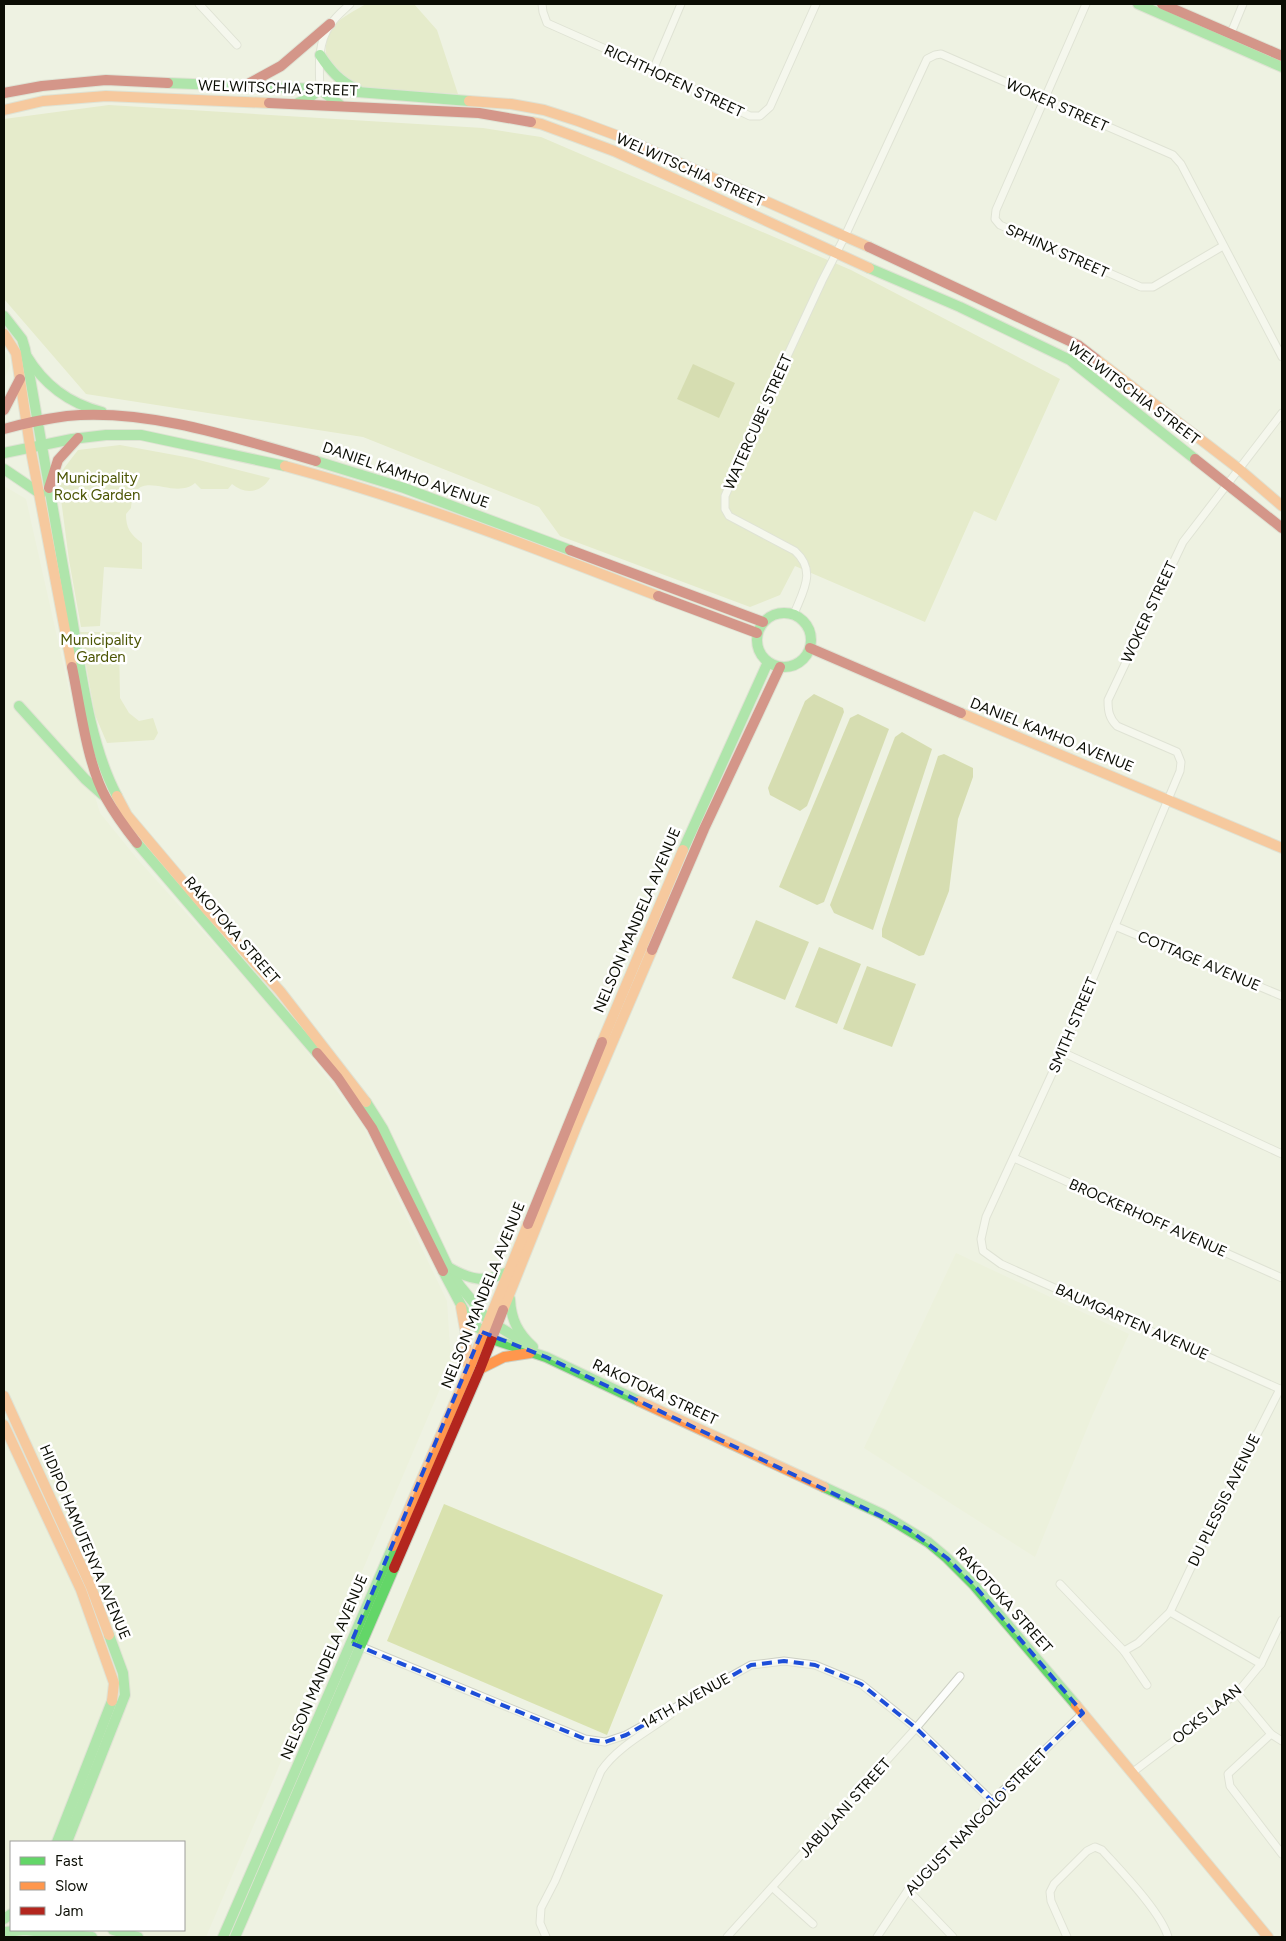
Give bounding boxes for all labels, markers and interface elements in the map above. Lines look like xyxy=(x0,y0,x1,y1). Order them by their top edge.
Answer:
street label: RICHTHOFEN STREET xyxy=(601,41,747,122)
street label: WOKER STREET xyxy=(1003,74,1112,136)
street label: WELWITSCHIA STREET xyxy=(198,76,359,100)
street label: WELWITSCHIA STREET xyxy=(613,129,767,211)
street label: SPHINX STREET xyxy=(1003,220,1112,282)
street label: WELWITSCHIA STREET xyxy=(1065,338,1204,449)
street label: WATERCUBE STREET xyxy=(720,351,796,493)
street label: DANIEL KAMHO AVENUE xyxy=(320,438,492,512)
park label: Municipality Rock Garden xyxy=(54,469,140,504)
street label: WOKER STREET xyxy=(1118,558,1181,666)
park label: Municipality Garden xyxy=(60,631,142,666)
street label: DANIEL KAMHO AVENUE xyxy=(967,694,1137,776)
street label: NELSON MANDELA AVENUE xyxy=(590,825,684,1015)
street label: RAKOTOKA STREET xyxy=(181,873,284,988)
street label: COTTAGE AVENUE xyxy=(1135,927,1263,995)
street label: SMITH STREET xyxy=(1045,974,1102,1076)
street label: BROCKERHOFF AVENUE xyxy=(1066,1175,1230,1261)
street label: NELSON MANDELA AVENUE xyxy=(437,1199,529,1391)
street label: BAUMGARTEN AVENUE xyxy=(1053,1280,1211,1364)
street label: RAKOTOKA STREET xyxy=(590,1355,721,1429)
street label: DU PLESSIS AVENUE xyxy=(1184,1431,1264,1569)
street label: HIDIPO HAMUTENYA AVENUE xyxy=(36,1442,134,1642)
street label: RAKOTOKA STREET xyxy=(952,1543,1057,1657)
street label: NELSON MANDELA AVENUE xyxy=(277,1572,371,1762)
street label: 14TH AVENUE xyxy=(639,1669,733,1733)
street label: OCKS LAAN xyxy=(1169,1680,1245,1748)
street label: AUGUST NANGOLO STREET xyxy=(901,1745,1051,1899)
street label: JABULANI STREET xyxy=(796,1754,895,1862)
legend xyxy=(10,1841,185,1931)
text: Fast xyxy=(55,1852,84,1870)
text: Slow xyxy=(55,1877,88,1895)
text: Jam xyxy=(55,1902,83,1920)

